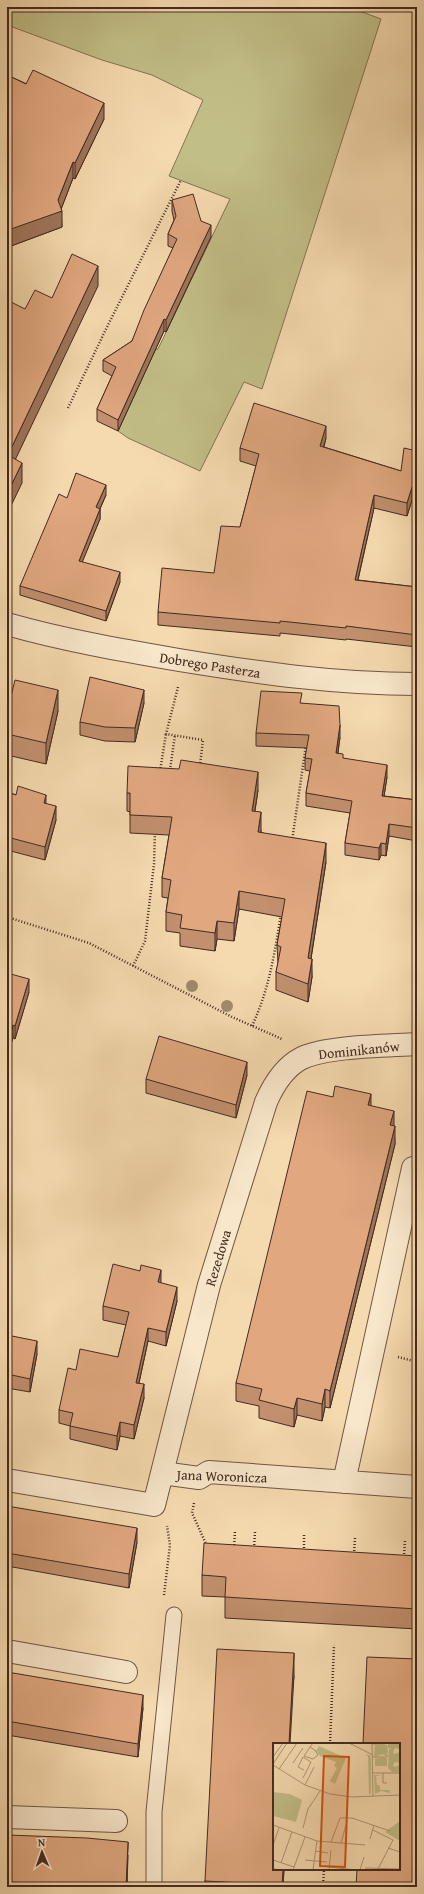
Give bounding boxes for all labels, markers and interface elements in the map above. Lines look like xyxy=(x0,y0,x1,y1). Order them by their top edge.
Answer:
street label: Dobrego Pasterza xyxy=(158,647,262,683)
street label: Dominikanów xyxy=(317,1036,401,1064)
street label: Rezedowa xyxy=(200,1227,236,1289)
street label: Jana Woronicza xyxy=(174,1464,268,1488)
inset map xyxy=(273,1743,400,1870)
north arrow xyxy=(22,1832,62,1872)
text: N xyxy=(38,1834,46,1850)

